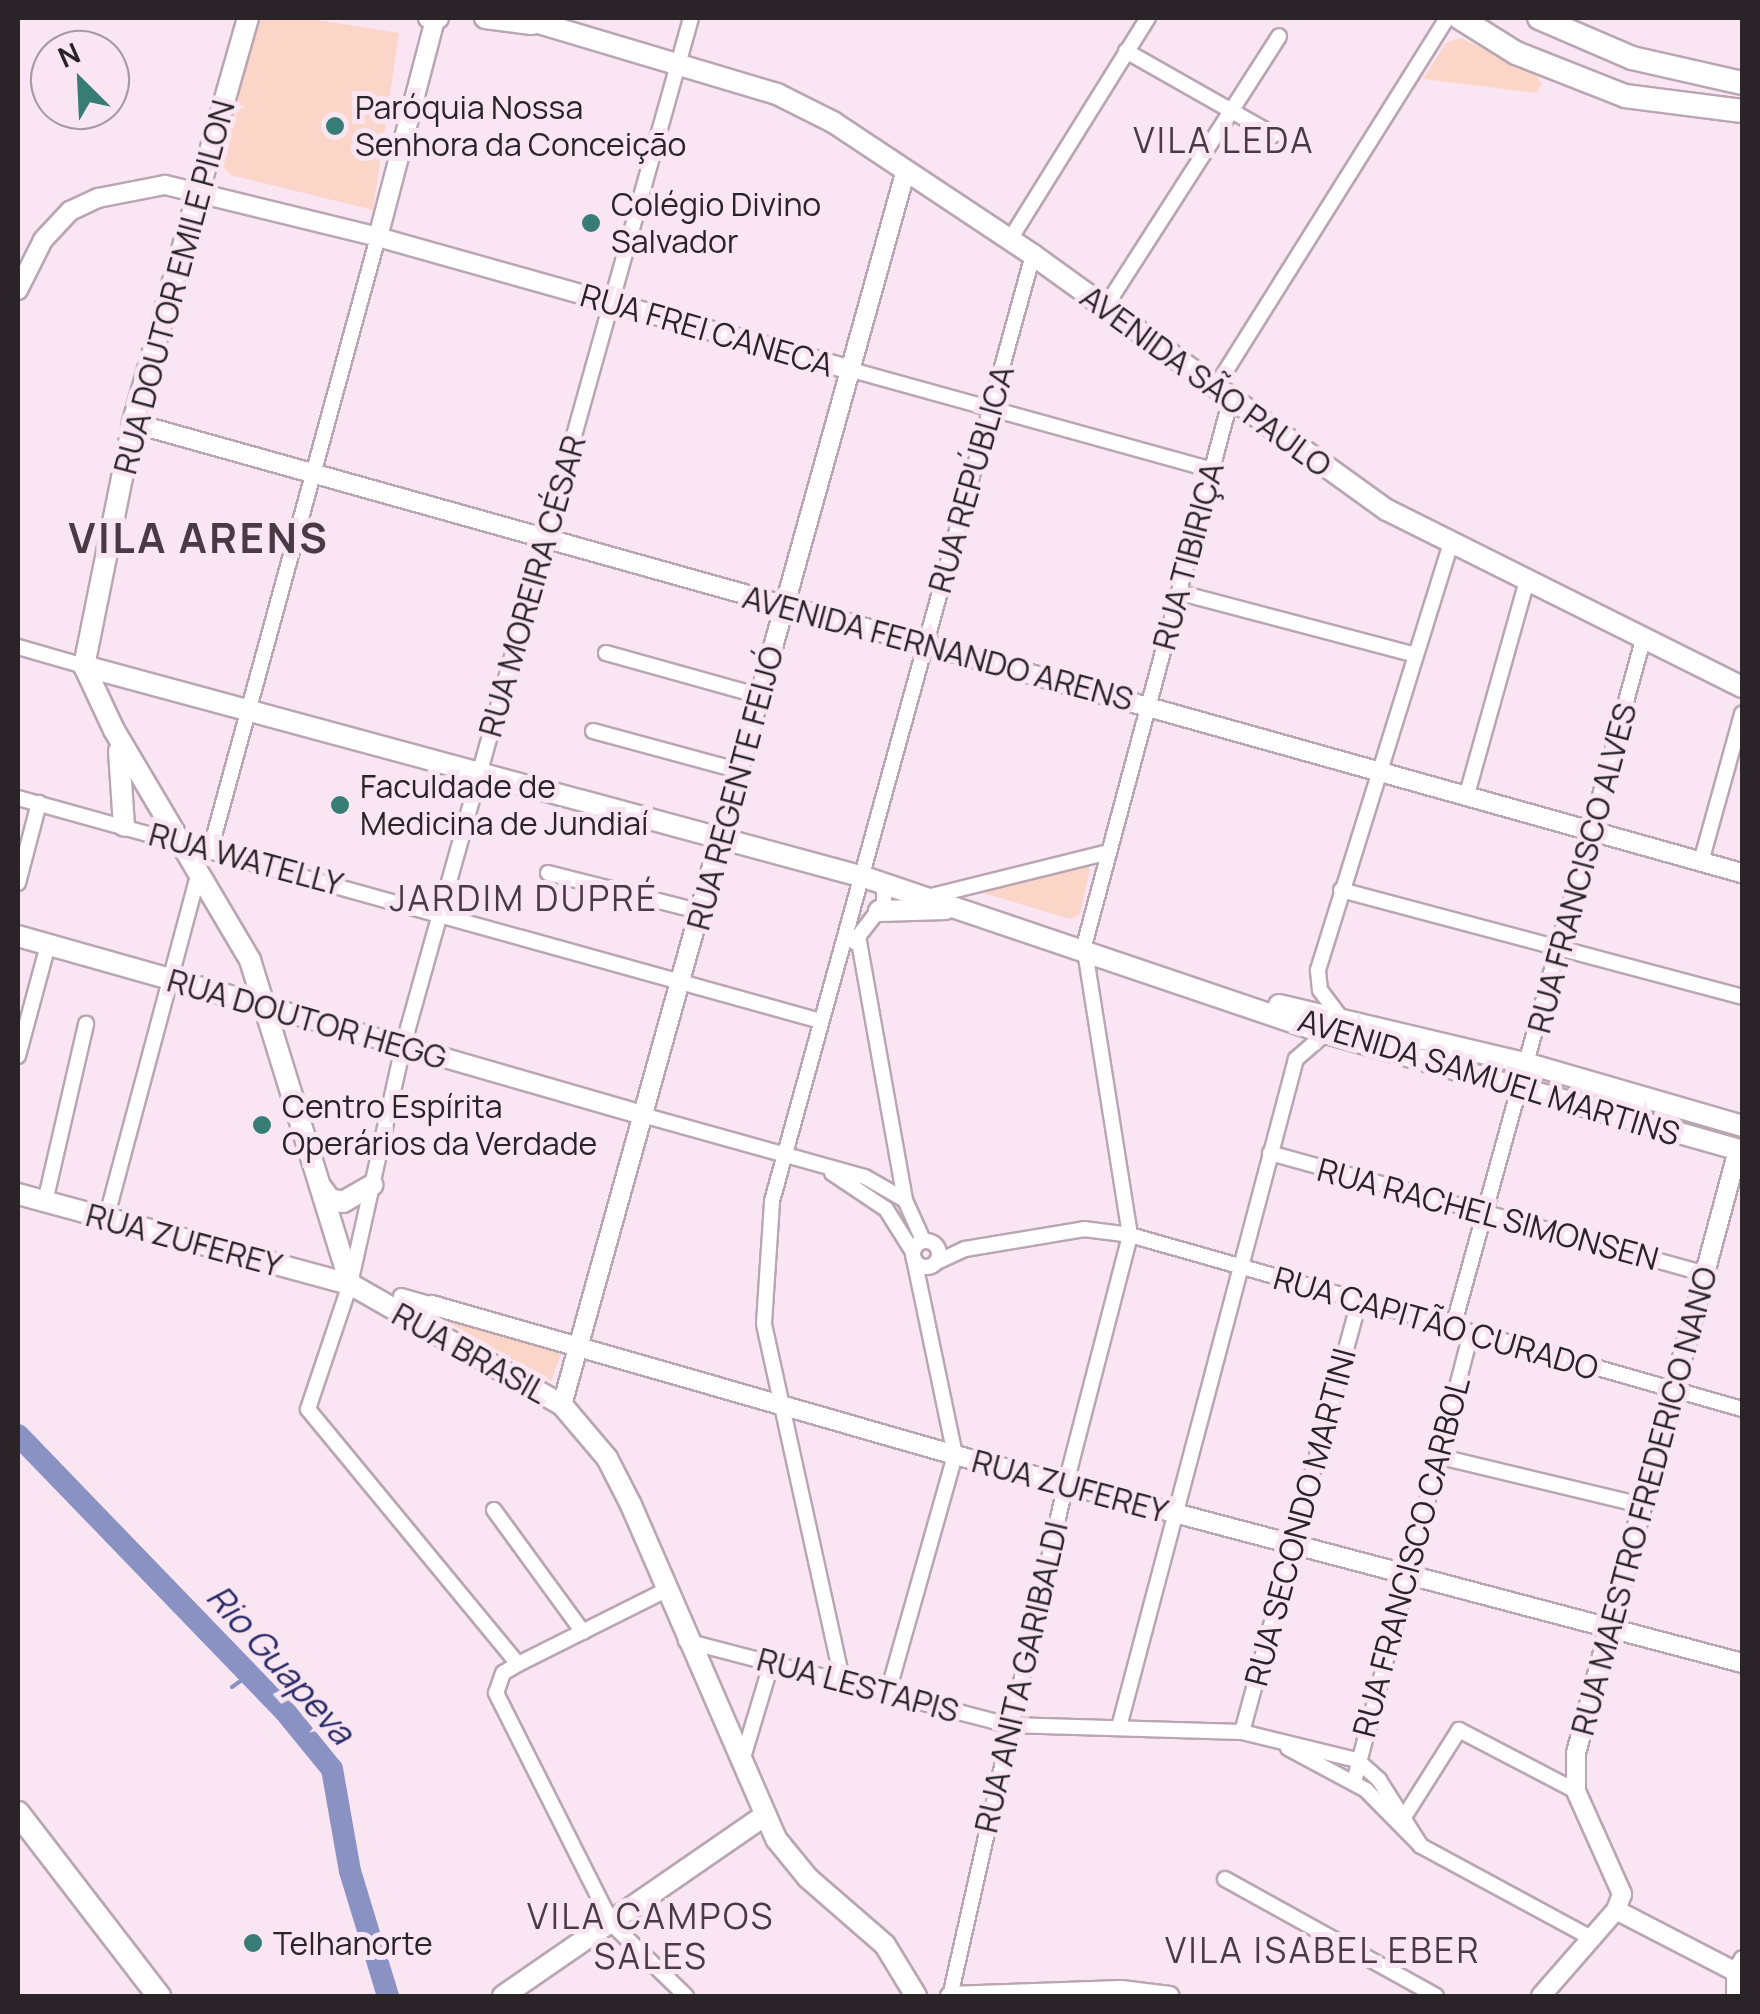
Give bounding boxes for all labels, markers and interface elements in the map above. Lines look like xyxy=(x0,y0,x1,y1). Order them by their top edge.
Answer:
north arrow xyxy=(30,30,130,130)
text: N xyxy=(52,33,86,76)
place label: Paróquia Nossa Senhora da Conceição xyxy=(355,89,687,164)
street label: RUA DOUTOR EMILE PILON xyxy=(106,96,242,478)
marker: Paróquia Nossa Senhora da Conceição xyxy=(324,115,346,137)
district label: VILA LEDA xyxy=(1133,119,1315,161)
place label: Colégio Divino Salvador xyxy=(611,186,821,261)
marker: Colégio Divino Salvador xyxy=(580,212,602,234)
street label: RUA FREI CANECA xyxy=(576,276,838,384)
street label: AVENIDA SÃO PAULO xyxy=(1073,277,1339,485)
street label: RUA REPÚBLICA xyxy=(920,361,1022,597)
street label: RUA MOREIRA CÉSAR xyxy=(471,431,593,741)
street label: RUA TIBIRIÇA xyxy=(1145,458,1231,654)
district label: VILA ARENS xyxy=(69,512,329,562)
street label: AVENIDA FERNANDO ARENS xyxy=(739,577,1137,719)
street label: RUA REGENTE FEIJÓ xyxy=(679,642,791,934)
street label: RUA FRANCISCO ALVES xyxy=(1519,699,1645,1037)
place label: Faculdade de Medicina de Jundiaí xyxy=(360,768,648,843)
marker: Faculdade de Medicina de Jundiaí xyxy=(329,794,351,816)
street label: RUA WATELLY xyxy=(145,815,347,903)
district label: JARDIM DUPRÉ xyxy=(389,877,659,919)
street label: RUA DOUTOR HEGG xyxy=(163,961,451,1077)
street label: AVENIDA SAMUEL MARTINS xyxy=(1293,1000,1685,1154)
place label: Centro Espírita Operários da Verdade xyxy=(282,1088,597,1163)
marker: Centro Espírita Operários da Verdade xyxy=(251,1114,273,1136)
street label: RUA RACHEL SIMONSEN xyxy=(1313,1150,1663,1278)
street label: RUA ZUFEREY xyxy=(82,1195,286,1285)
street label: RUA CAPITÃO CURADO xyxy=(1269,1258,1603,1388)
street label: RUA MAESTRO FREDERICO NANO xyxy=(1563,1263,1725,1739)
street label: RUA BRASIL xyxy=(386,1295,554,1411)
street label: RUA SECONDO MARTINI xyxy=(1236,1344,1364,1690)
street label: RUA FRANCISCO CARBOL xyxy=(1344,1373,1478,1741)
street label: RUA ZUFEREY xyxy=(968,1441,1172,1531)
street label: RUA ANITA GARIBALDI xyxy=(967,1518,1075,1836)
water label: Rio Guapeva xyxy=(199,1576,363,1752)
street label: RUA LESTAPIS xyxy=(753,1640,963,1730)
district label: VILA CAMPOS SALES xyxy=(527,1895,775,1977)
place label: Telhanorte xyxy=(273,1924,433,1962)
district label: VILA ISABEL EBER xyxy=(1164,1929,1482,1971)
marker: Telhanorte xyxy=(242,1932,264,1954)

